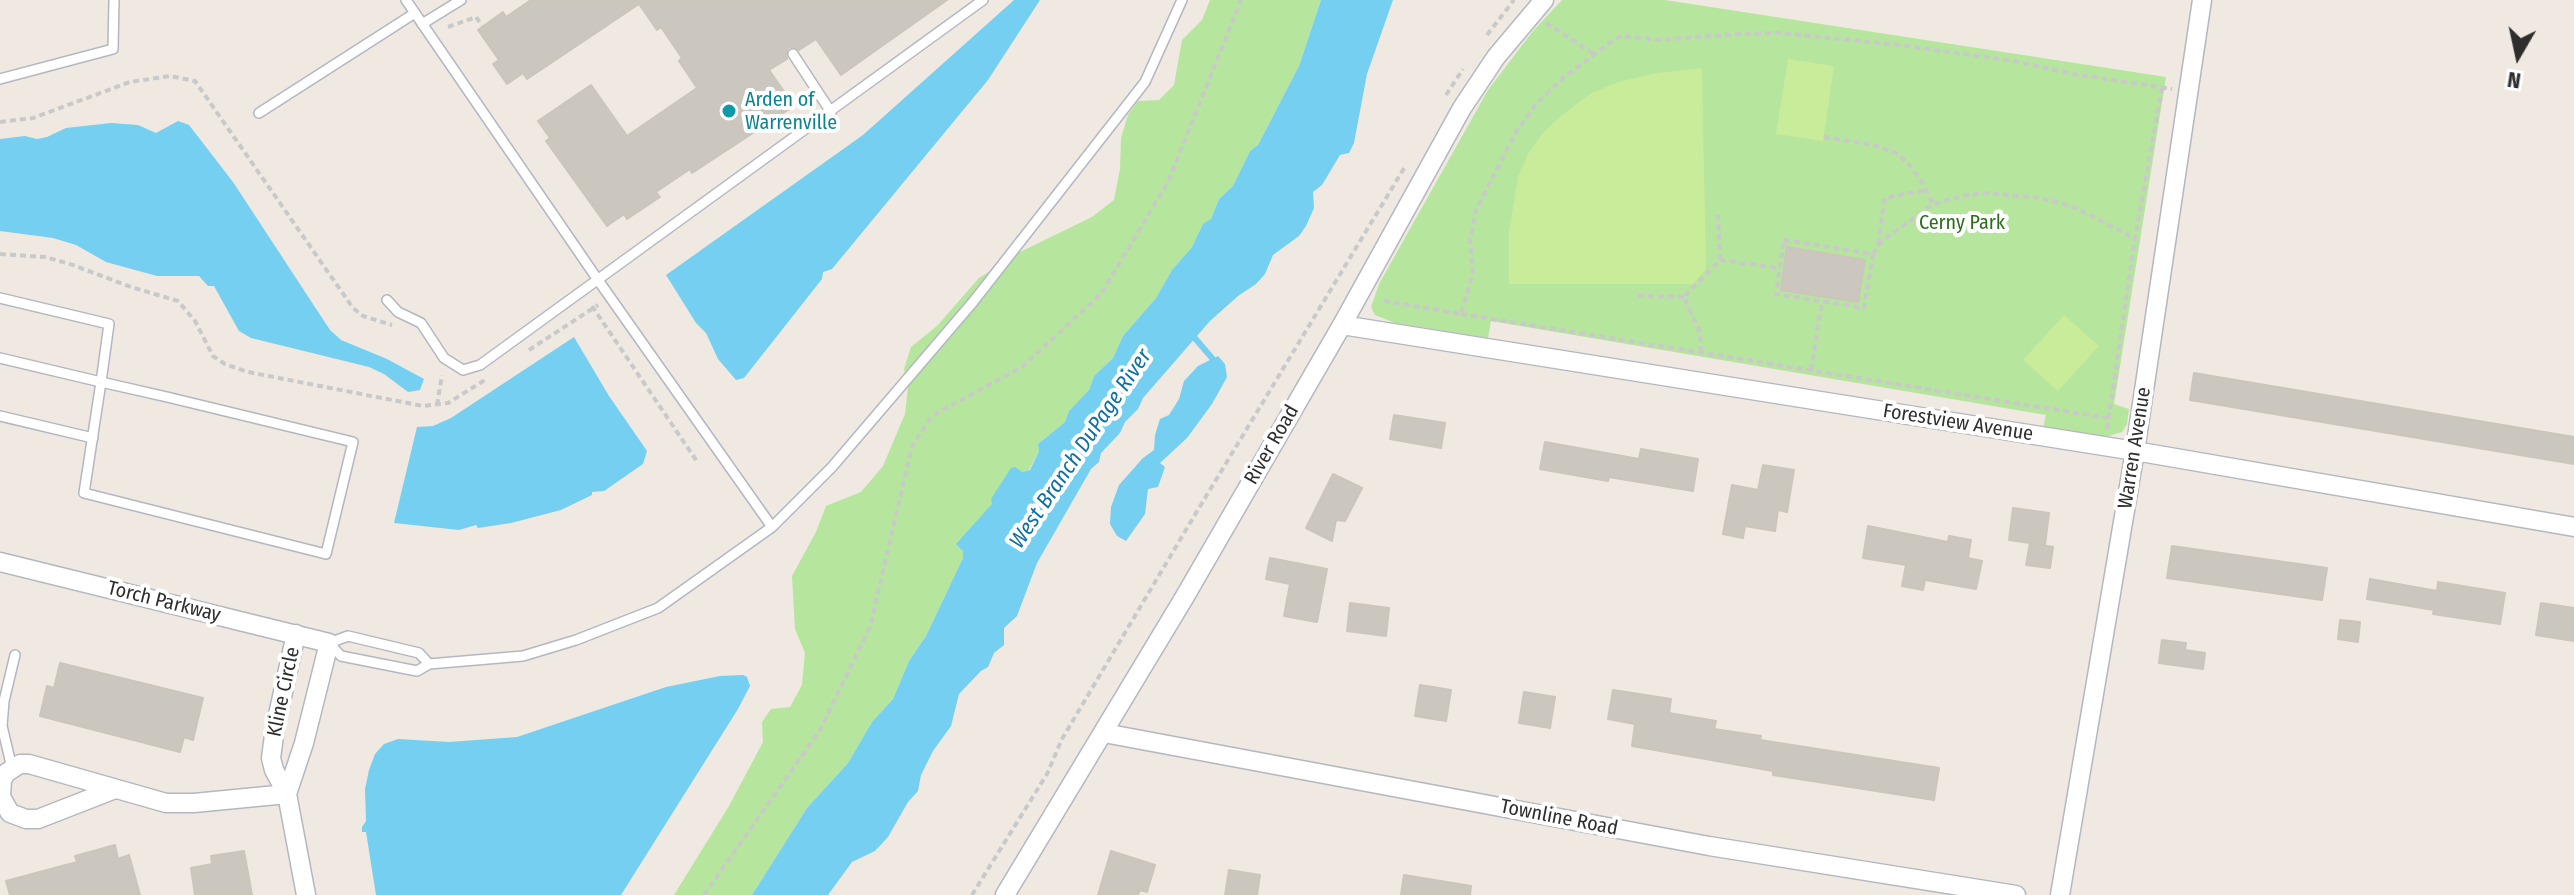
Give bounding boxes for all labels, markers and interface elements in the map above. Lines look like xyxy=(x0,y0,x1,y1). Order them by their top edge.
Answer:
north arrow xyxy=(2478,16,2558,96)
text: N xyxy=(2506,66,2523,95)
place label: Arden of Warrenville xyxy=(745,88,837,135)
marker: Arden of Warrenville xyxy=(720,102,738,120)
park label: Cerny Park xyxy=(1919,211,2005,235)
water label: West Branch DuPage River xyxy=(1004,344,1158,554)
street label: Warren Avenue xyxy=(2114,385,2156,511)
street label: Forestview Avenue xyxy=(1881,399,2035,447)
street label: River Road xyxy=(1240,401,1304,489)
street label: Torch Parkway xyxy=(105,576,223,628)
street label: Kline Circle xyxy=(263,645,305,739)
street label: Townline Road xyxy=(1498,795,1620,841)

